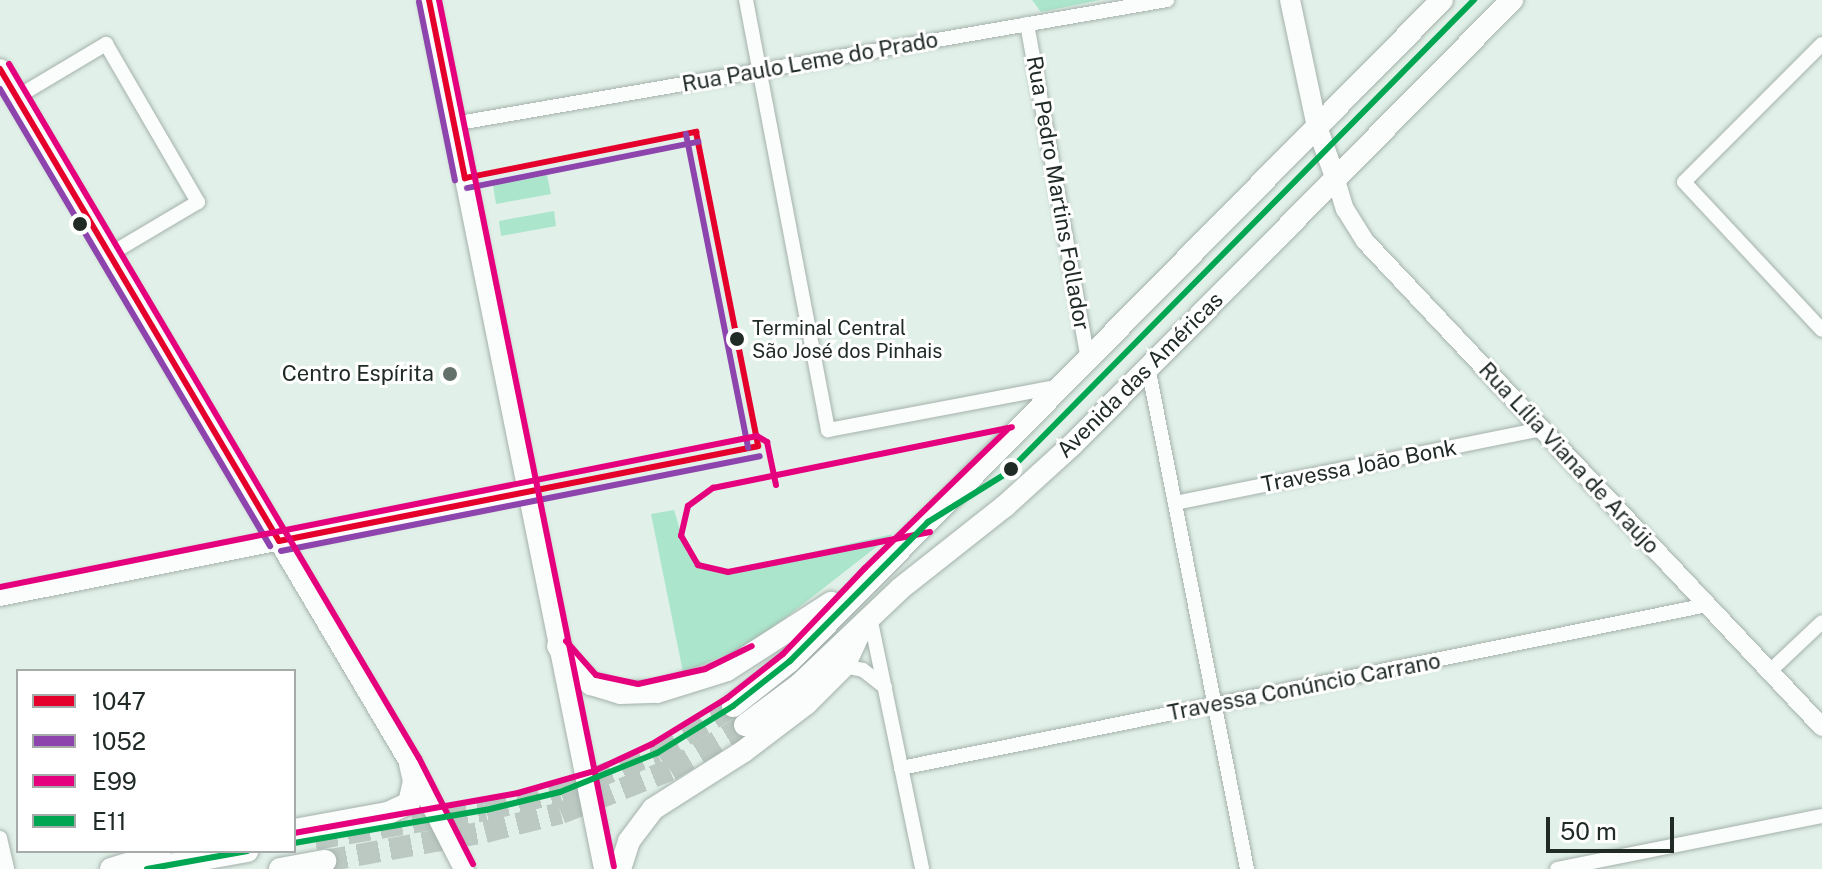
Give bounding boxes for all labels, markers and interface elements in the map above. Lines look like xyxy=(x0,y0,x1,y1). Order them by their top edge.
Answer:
street label: Rua Paulo Leme do Prado xyxy=(680,26,940,98)
street label: Rua Pedro Martins Follador xyxy=(1021,54,1095,332)
unlabelled marker xyxy=(72,216,88,232)
street label: Avenida das Américas xyxy=(1051,286,1229,464)
place label: Terminal Central São José dos Pinhais xyxy=(752,316,943,363)
marker: Terminal Central São José dos Pinhais xyxy=(729,331,745,347)
street label: Rua Lília Viana de Araújo xyxy=(1473,356,1665,560)
place label: Centro Espírita xyxy=(282,361,434,387)
marker: Centro Espírita xyxy=(441,365,459,383)
street label: Travessa João Bonk xyxy=(1259,434,1459,498)
unlabelled marker xyxy=(1003,461,1019,477)
street label: Travessa Conúncio Carrano xyxy=(1165,648,1443,726)
legend xyxy=(16,669,296,853)
text: 1047 xyxy=(92,687,146,715)
text: 1052 xyxy=(92,727,146,755)
text: E99 xyxy=(92,767,137,795)
scale bar xyxy=(1550,801,1678,851)
text: E11 xyxy=(92,807,126,835)
text: 50 m xyxy=(1560,817,1617,845)

